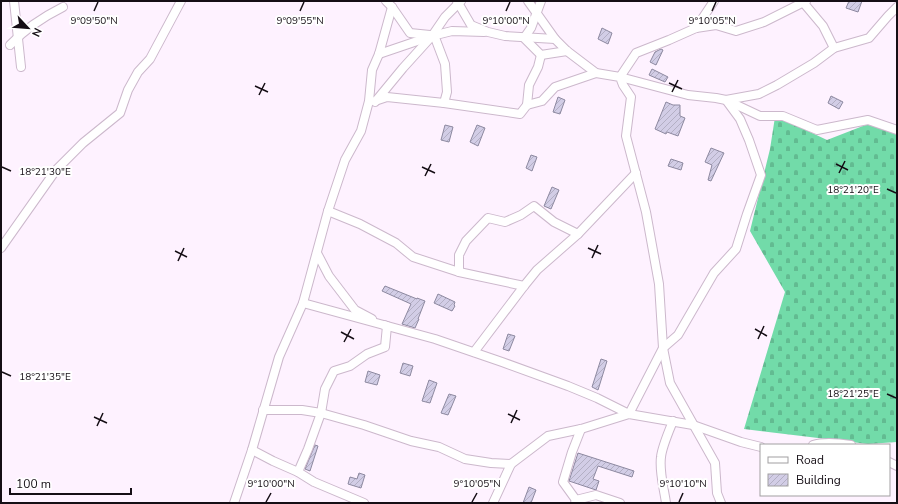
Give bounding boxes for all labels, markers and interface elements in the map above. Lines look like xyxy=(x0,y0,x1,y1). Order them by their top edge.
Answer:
north arrow xyxy=(8,8,48,48)
text: 9°09'50"N xyxy=(70,14,118,28)
text: 9°09'55"N xyxy=(276,14,324,28)
text: 9°10'00"N xyxy=(482,14,530,28)
text: 9°10'05"N xyxy=(688,14,736,28)
text: N xyxy=(28,25,45,39)
text: 18°21'30"E xyxy=(19,165,71,179)
text: 18°21'20"E xyxy=(827,183,879,197)
text: 18°21'35"E xyxy=(19,370,71,384)
text: 18°21'25"E xyxy=(827,387,879,401)
legend xyxy=(760,444,890,496)
text: Road xyxy=(796,452,824,468)
scale bar xyxy=(10,470,131,496)
text: Building xyxy=(796,472,841,488)
text: 100 m xyxy=(16,476,51,492)
text: 9°10'00"N xyxy=(247,477,295,491)
text: 9°10'05"N xyxy=(453,477,501,491)
text: 9°10'10"N xyxy=(659,477,707,491)

